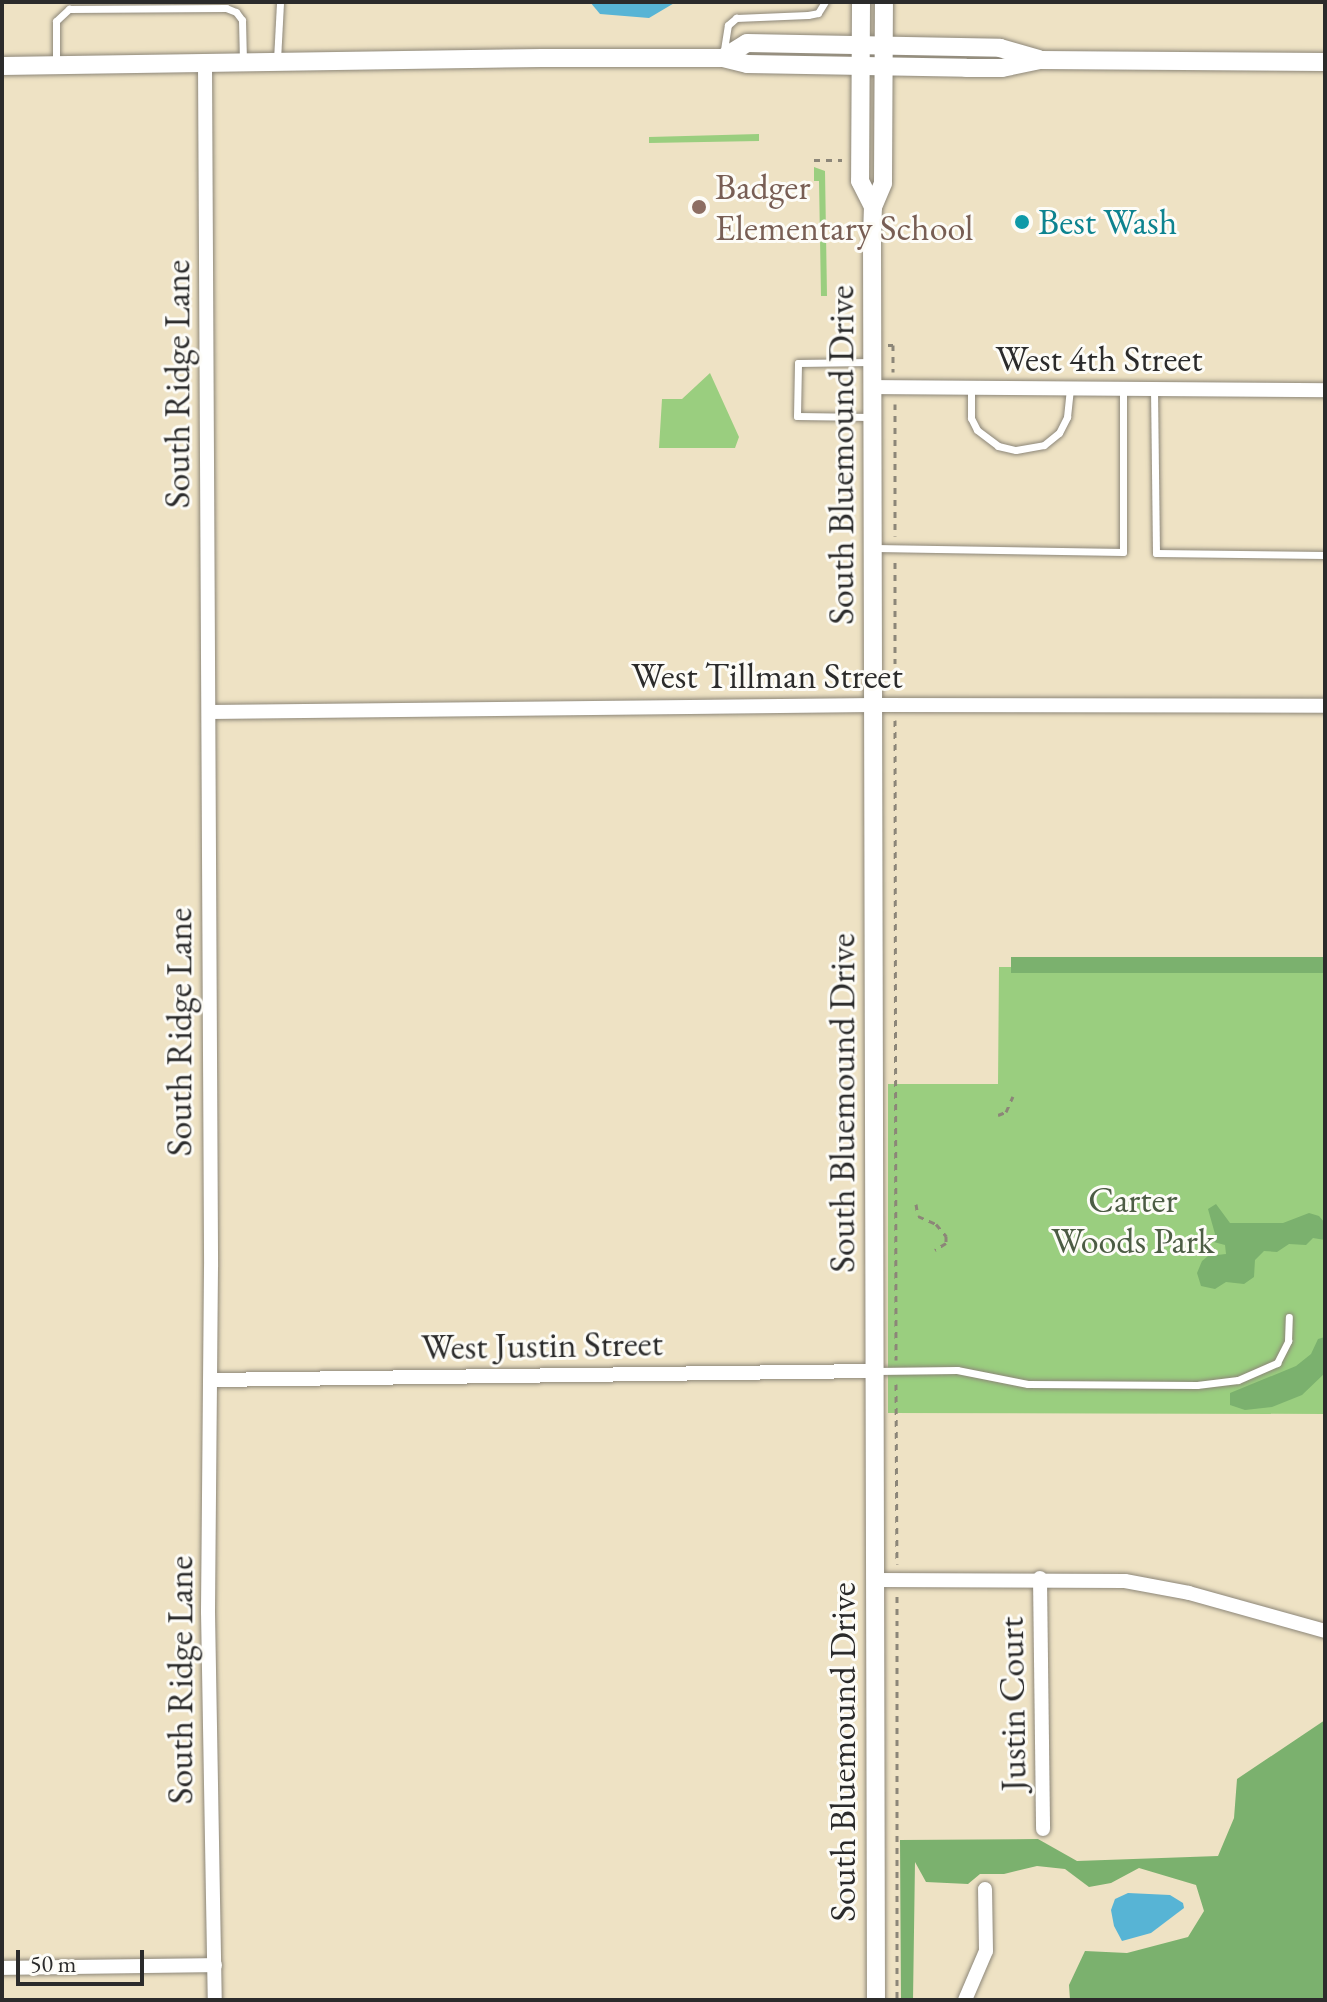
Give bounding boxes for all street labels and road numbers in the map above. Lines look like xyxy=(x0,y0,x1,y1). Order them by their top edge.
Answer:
street label: South Ridge Lane xyxy=(155,260,199,508)
street label: South Bluemound Drive xyxy=(819,285,863,625)
street label: West 4th Street xyxy=(996,337,1202,381)
street label: West Tillman Street xyxy=(631,654,903,698)
street label: South Ridge Lane xyxy=(157,908,201,1156)
street label: South Bluemound Drive xyxy=(820,933,864,1273)
street label: West Justin Street xyxy=(421,1321,663,1369)
street label: South Ridge Lane xyxy=(158,1556,202,1804)
street label: South Bluemound Drive xyxy=(821,1582,865,1922)
street label: Justin Court xyxy=(989,1616,1035,1792)

